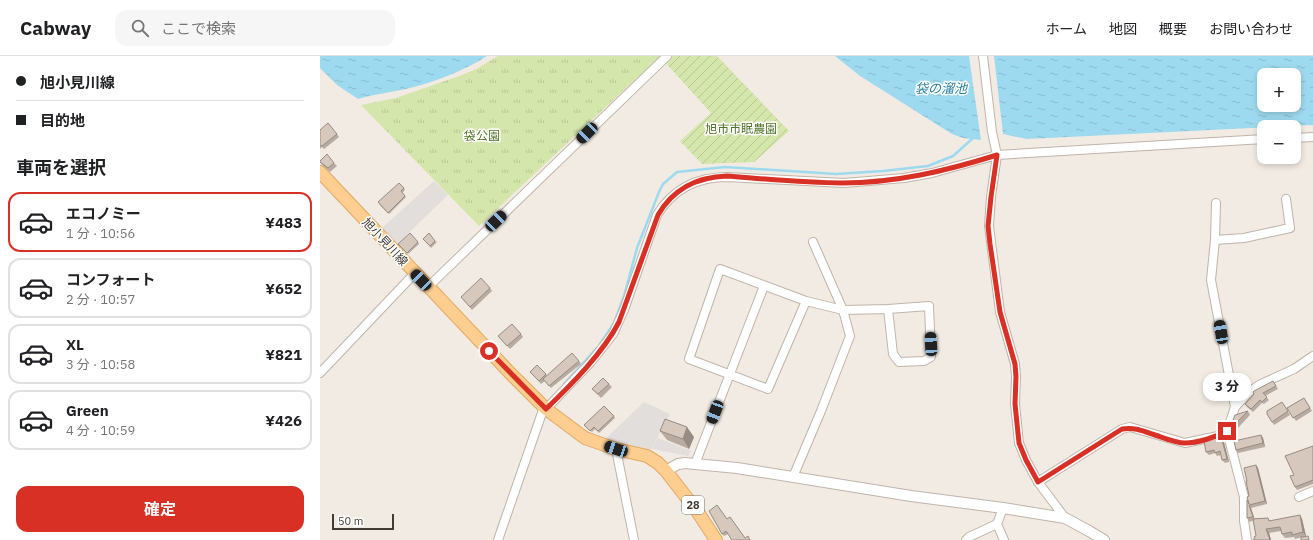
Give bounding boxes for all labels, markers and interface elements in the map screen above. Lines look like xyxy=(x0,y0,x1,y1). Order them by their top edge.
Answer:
search box xyxy=(115,10,395,46)
text: Cabway xyxy=(20,16,91,40)
icon: search xyxy=(129,17,151,39)
text: ここで検索 xyxy=(161,19,236,38)
text: ホーム xyxy=(1045,20,1087,38)
text: 地図 xyxy=(1109,20,1137,38)
text: 概要 xyxy=(1159,20,1187,38)
text: お問い合わせ xyxy=(1209,20,1293,38)
map controls xyxy=(1257,68,1301,164)
button: + xyxy=(1257,68,1301,112)
text: 旭小見川線 xyxy=(40,73,115,92)
water label: 袋の溜池 xyxy=(915,80,969,97)
text: 目的地 xyxy=(40,111,85,130)
car xyxy=(574,120,600,146)
button: − xyxy=(1257,120,1301,164)
park label: 旭市市眠農園 xyxy=(705,121,777,136)
park label: 袋公園 xyxy=(463,128,500,143)
text: 車両を選択 xyxy=(16,156,106,179)
icon: car xyxy=(18,204,54,240)
text: エコノミー xyxy=(66,204,141,223)
car xyxy=(483,208,509,234)
text: ¥483 xyxy=(265,213,302,232)
street label: 旭小見川線 xyxy=(359,215,411,269)
text: 1 分 · 10:56 xyxy=(66,225,135,242)
car xyxy=(408,267,434,293)
icon: car xyxy=(18,270,54,306)
text: コンフォート xyxy=(66,270,156,289)
text: ¥652 xyxy=(265,279,302,298)
text: 2 分 · 10:57 xyxy=(66,291,135,308)
car xyxy=(1213,319,1229,345)
car xyxy=(924,332,938,356)
text: XL xyxy=(66,335,84,354)
icon: car xyxy=(18,336,54,372)
route start xyxy=(480,342,498,360)
text: ¥821 xyxy=(265,345,302,364)
text: 3 分 · 10:58 xyxy=(66,356,135,373)
callout: 3 分 xyxy=(1203,373,1251,401)
text: 3 分 xyxy=(1215,378,1239,395)
car xyxy=(705,399,725,425)
text: Green xyxy=(66,401,109,420)
icon: car xyxy=(18,402,54,438)
text: ¥426 xyxy=(265,411,302,430)
text: 4 分 · 10:59 xyxy=(66,422,135,439)
route end xyxy=(1218,422,1236,440)
car xyxy=(603,440,629,458)
button: 確定 xyxy=(16,486,304,532)
road number: 28 xyxy=(682,496,704,514)
scale bar xyxy=(332,512,394,531)
text: 50 m xyxy=(338,514,363,528)

